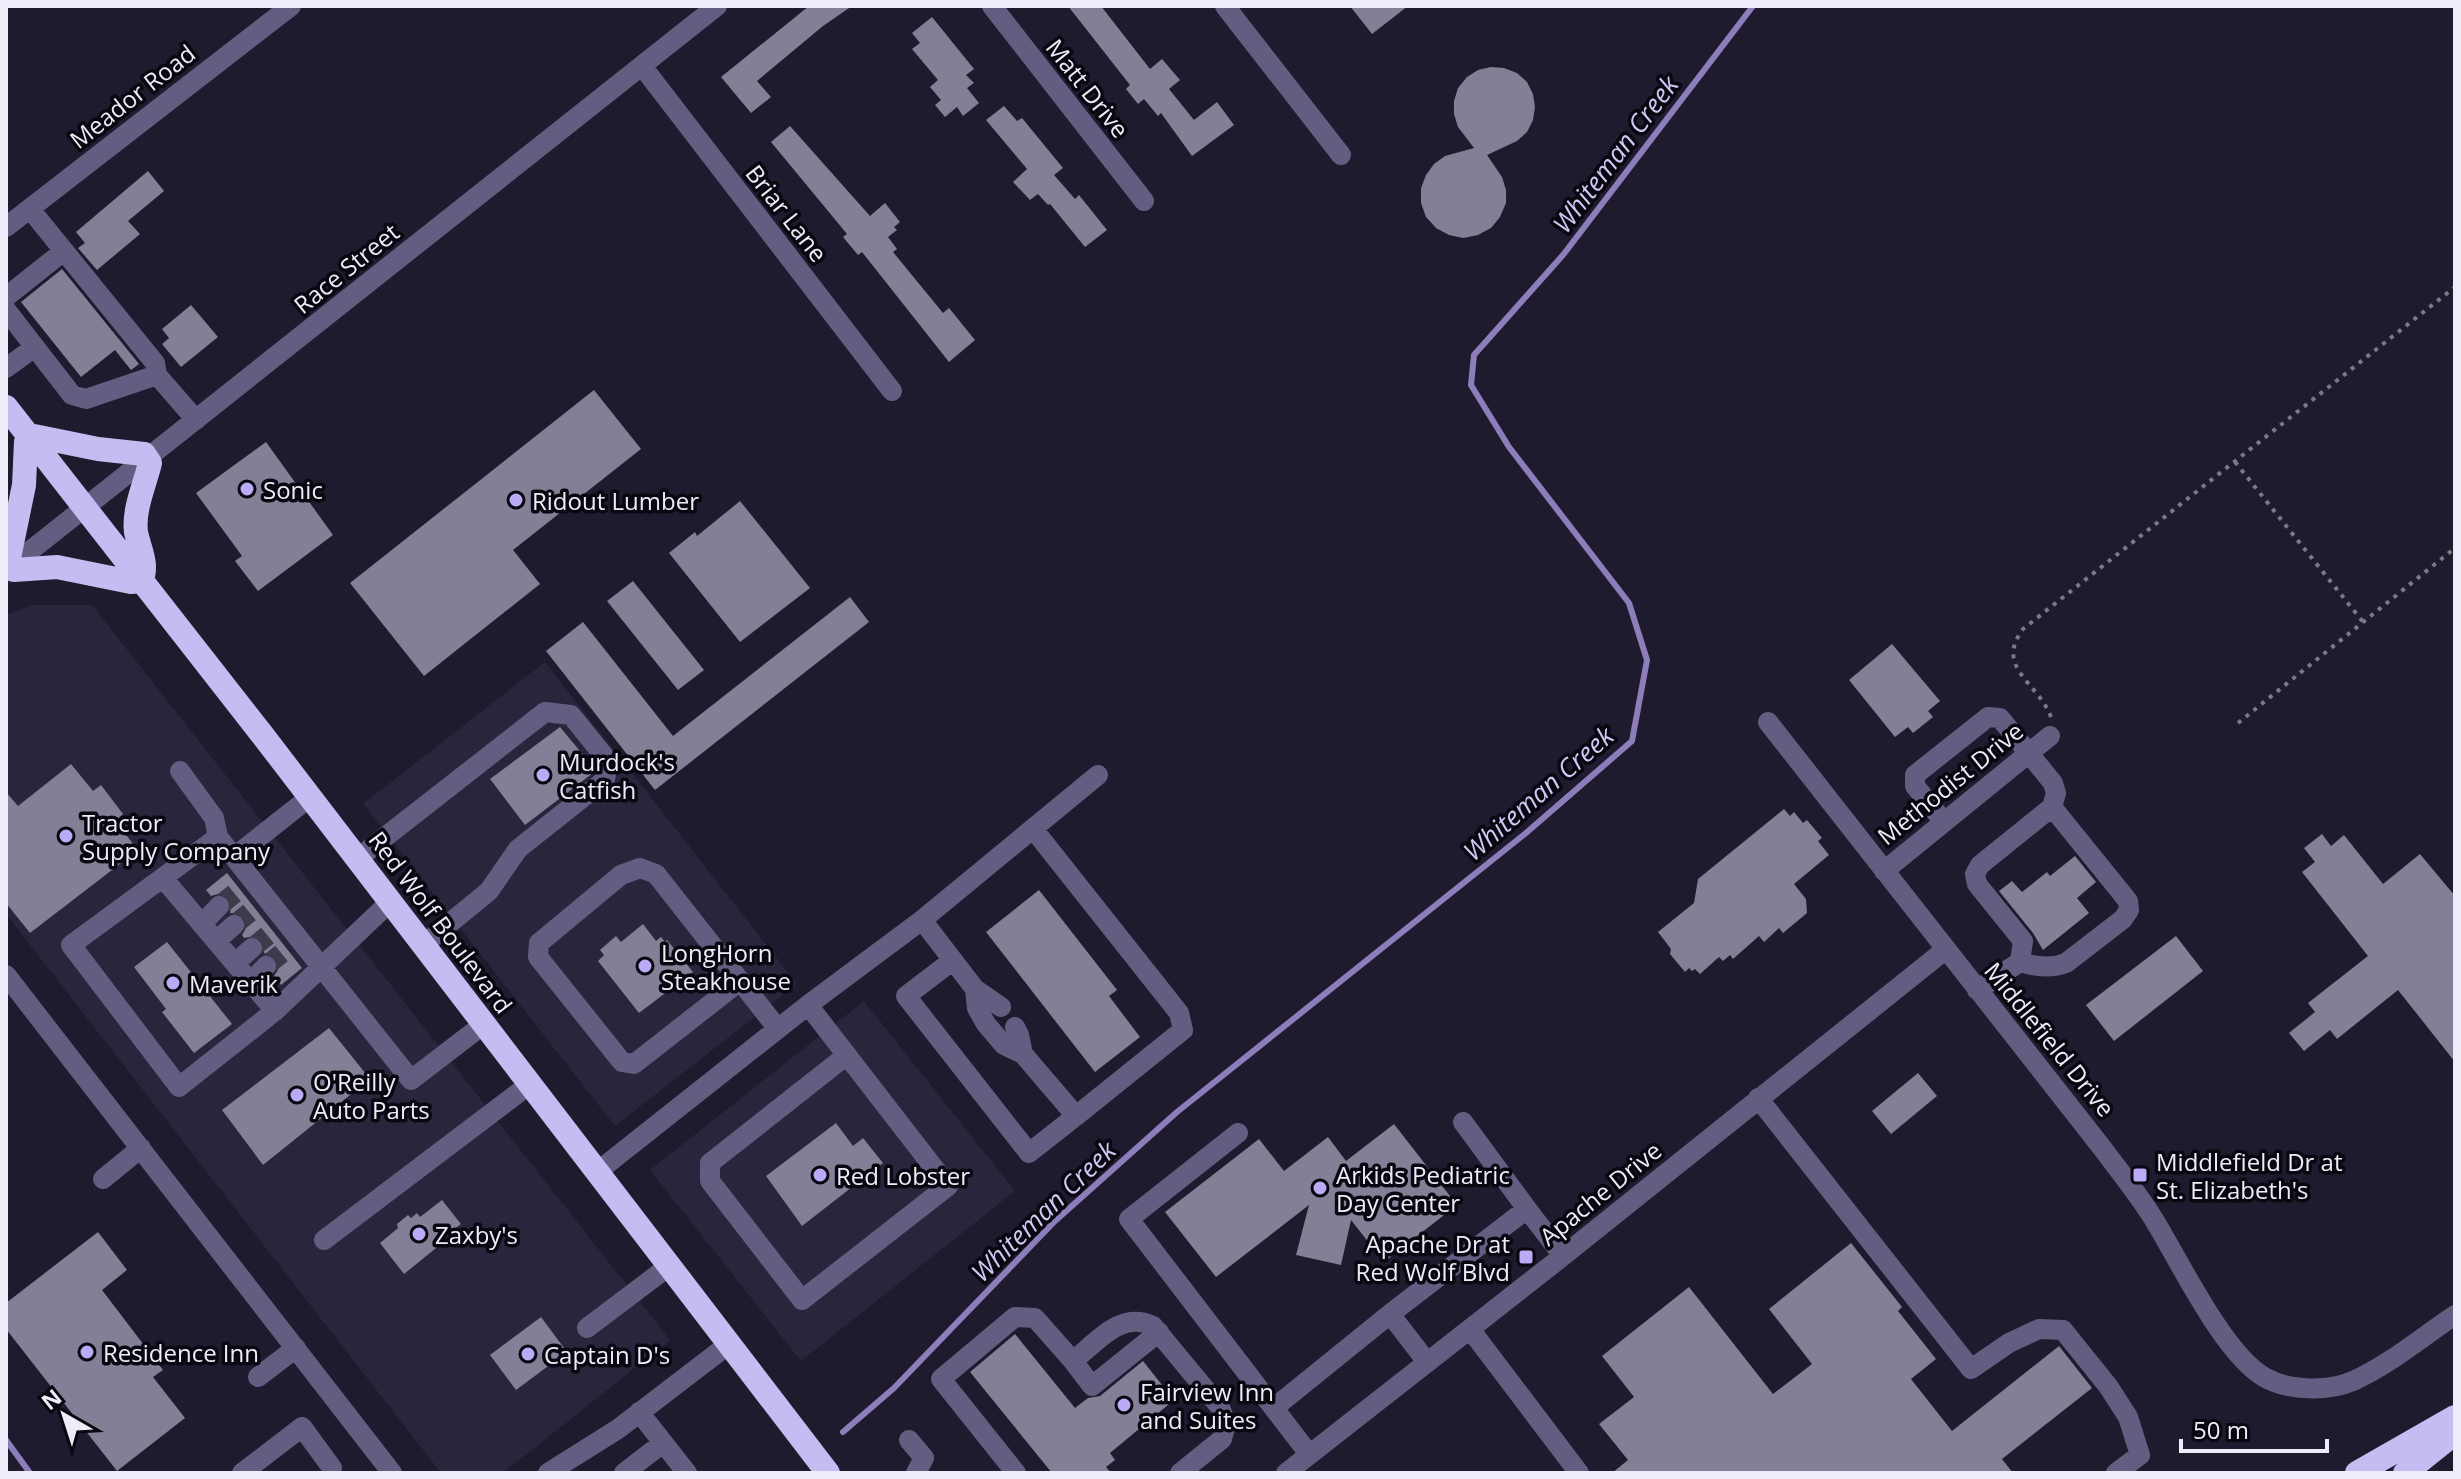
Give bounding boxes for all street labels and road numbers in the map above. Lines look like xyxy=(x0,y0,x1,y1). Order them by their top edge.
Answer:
street label: Matt Drive xyxy=(1039,32,1137,144)
street label: Meador Road xyxy=(62,37,202,155)
street label: Briar Lane xyxy=(739,158,835,268)
street label: Race Street xyxy=(287,215,405,321)
street label: Methodist Drive xyxy=(1870,714,2030,852)
street label: Red Wolf Boulevard xyxy=(362,824,520,1020)
street label: Middlefield Drive xyxy=(1977,955,2123,1123)
street label: Apache Drive xyxy=(1532,1134,1668,1252)

